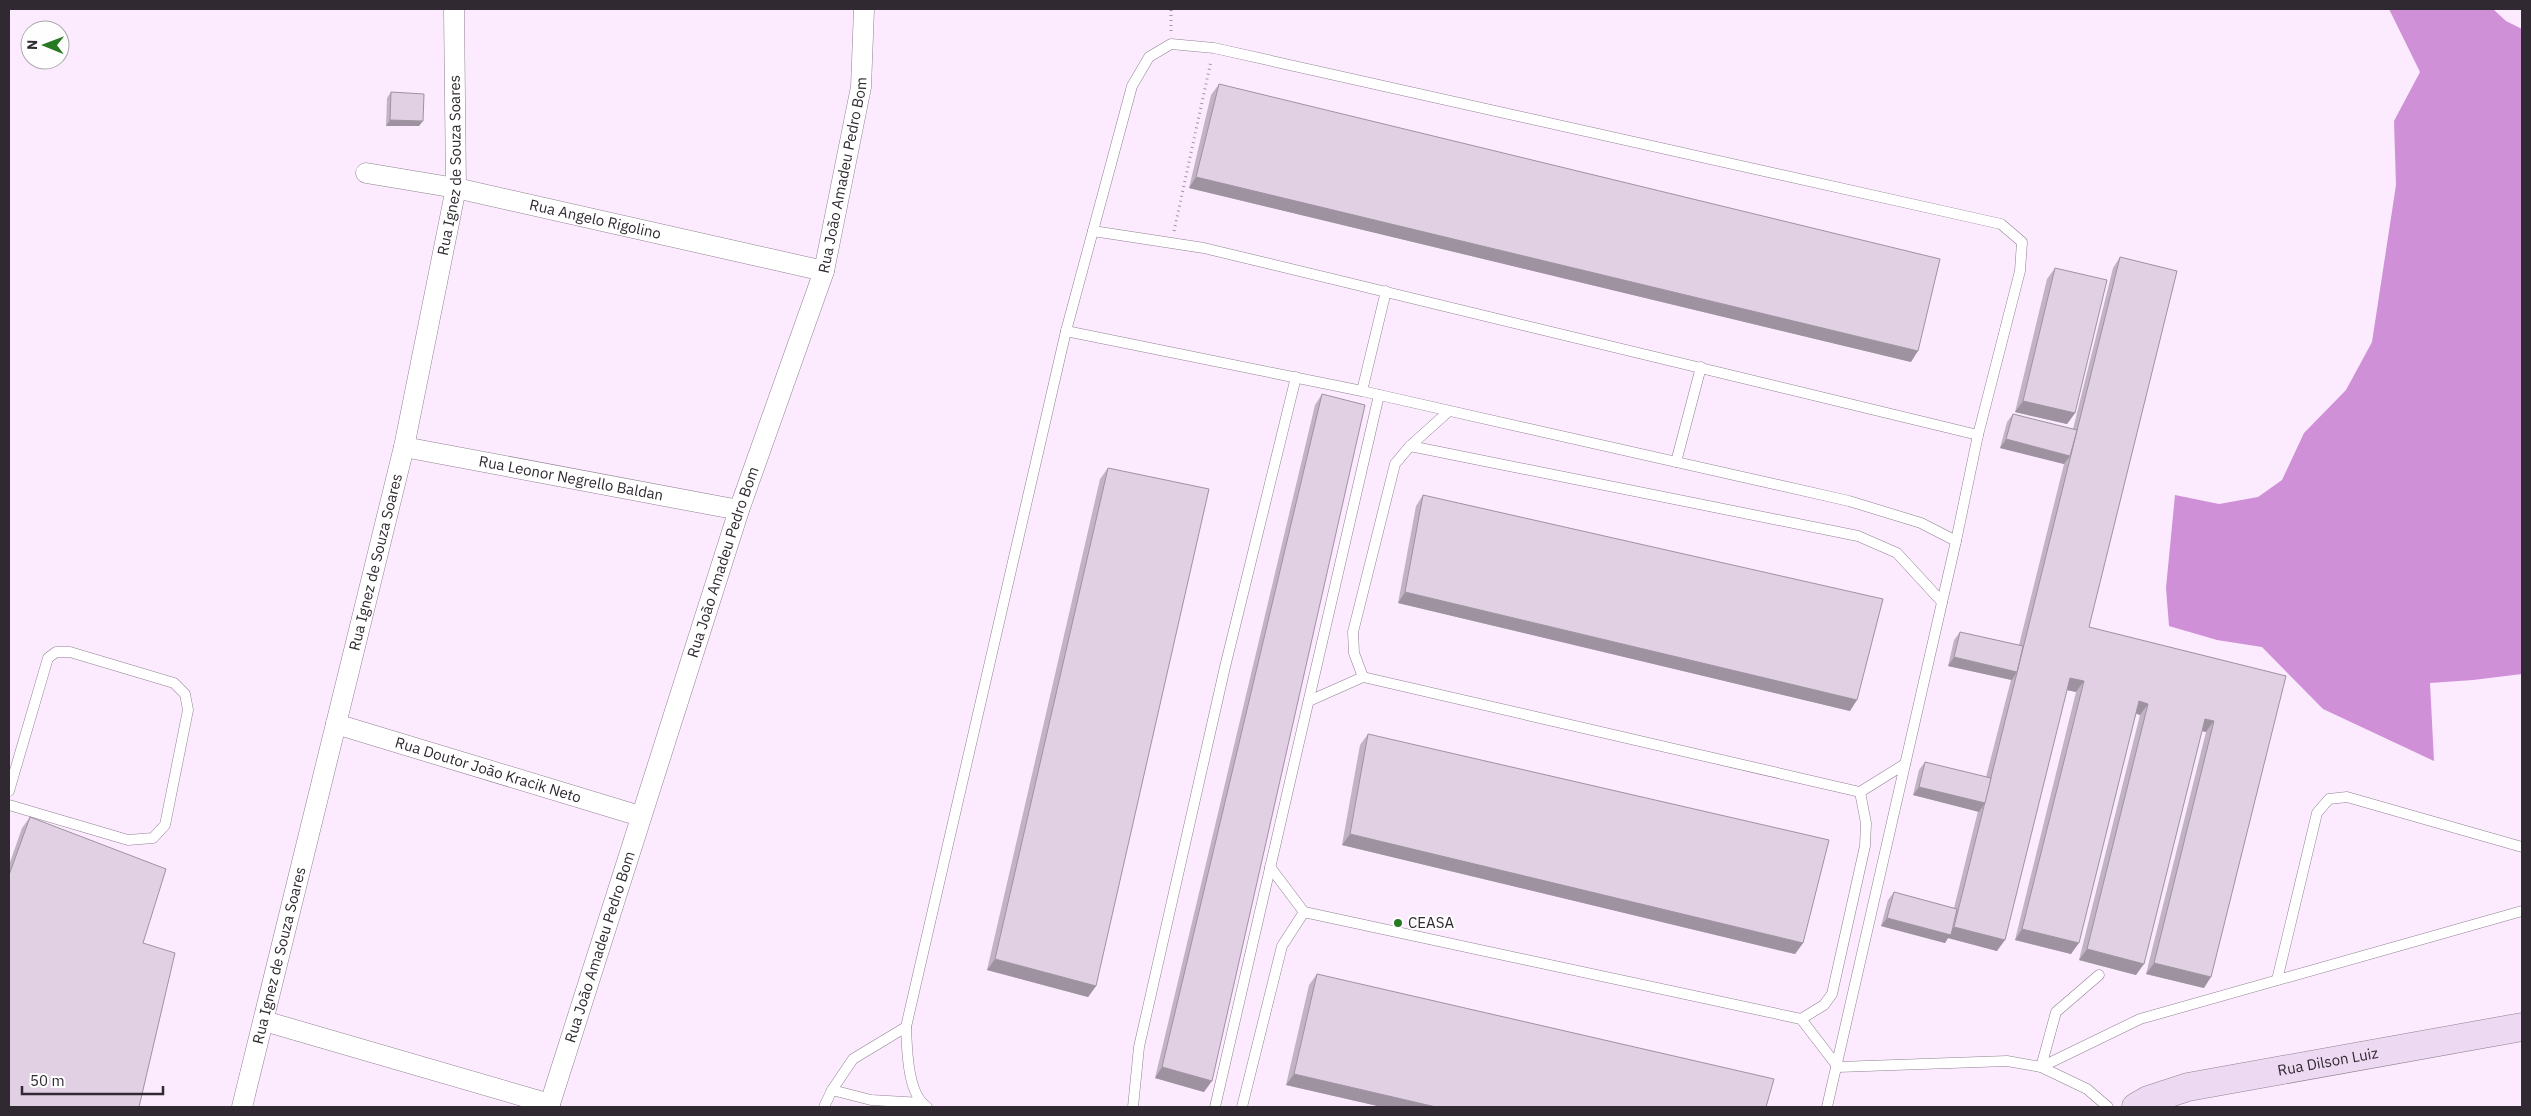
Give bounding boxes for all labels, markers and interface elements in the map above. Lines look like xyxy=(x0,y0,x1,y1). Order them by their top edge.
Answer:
north arrow xyxy=(20,20,70,70)
text: N xyxy=(23,40,41,50)
street label: Rua Ignez de Souza Soares xyxy=(433,75,465,257)
street label: Rua João Amadeu Pedro Bom xyxy=(814,76,870,275)
street label: Rua Angelo Rigolino xyxy=(528,195,663,243)
street label: Rua Leonor Negrello Baldan xyxy=(477,451,665,505)
street label: Rua João Amadeu Pedro Bom xyxy=(683,464,763,660)
street label: Rua Ignez de Souza Soares xyxy=(344,472,406,653)
street label: Rua Doutor João Kracik Neto xyxy=(393,732,584,807)
street label: Rua João Amadeu Pedro Bom xyxy=(560,849,639,1045)
street label: Rua Ignez de Souza Soares xyxy=(248,865,310,1046)
place label: CEASA xyxy=(1408,913,1454,932)
marker: CEASA xyxy=(1392,917,1404,929)
street label: Rua Dilson Luiz xyxy=(2276,1043,2380,1080)
scale bar xyxy=(22,1064,164,1096)
text: 50 m xyxy=(30,1071,65,1090)

